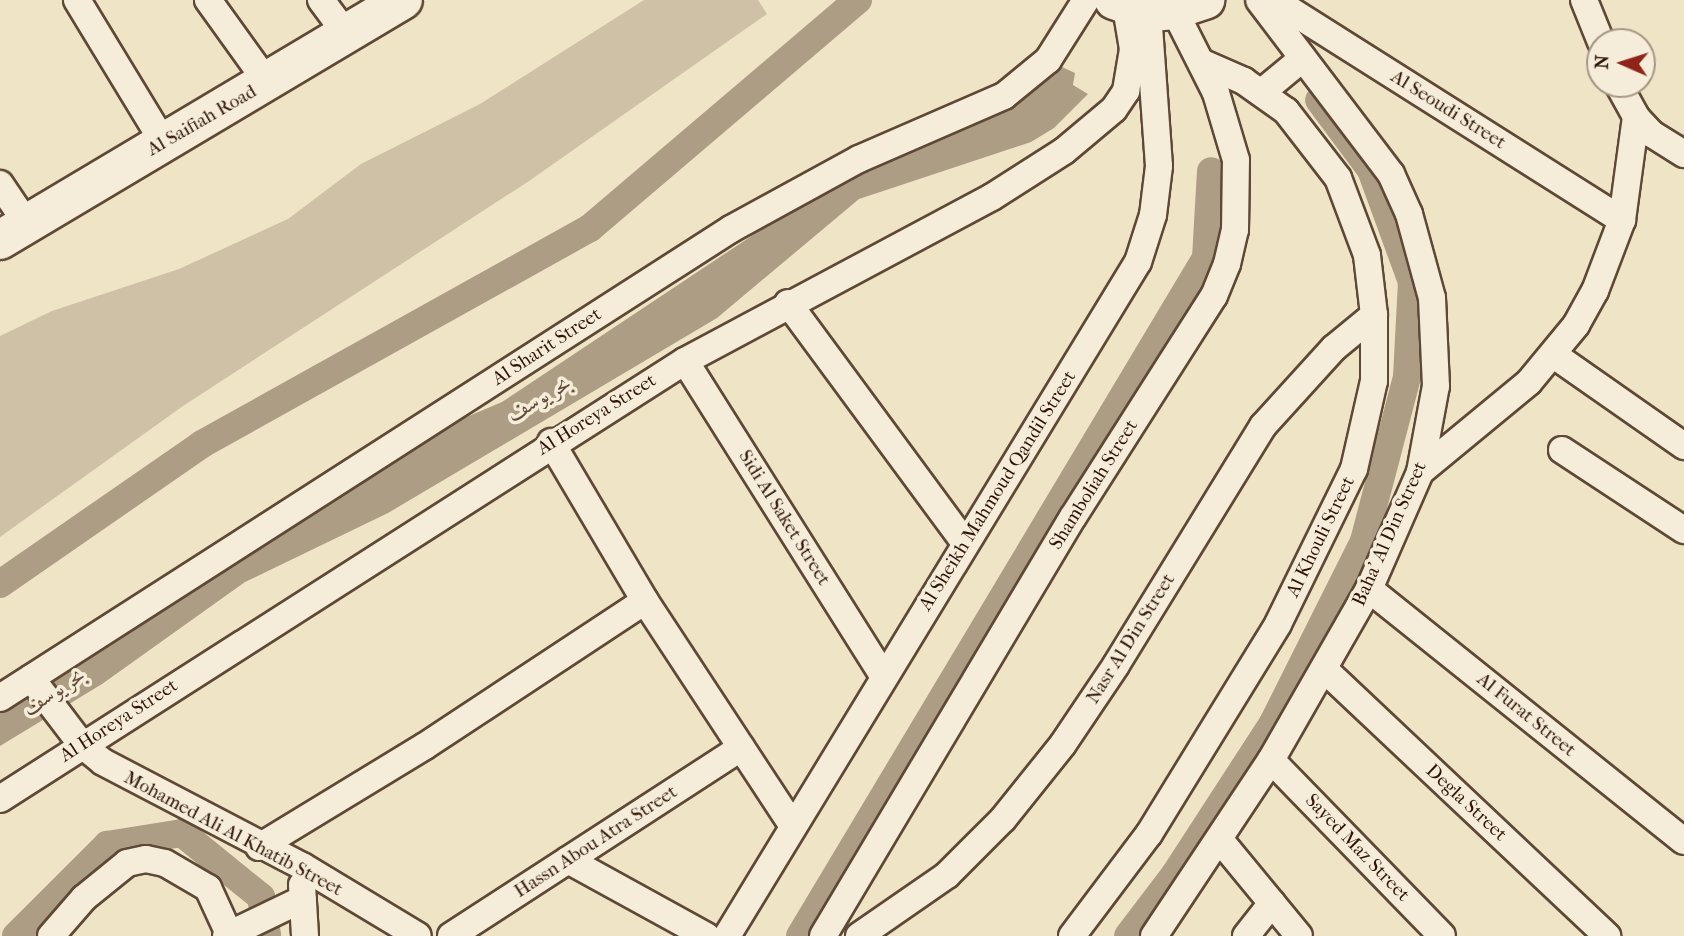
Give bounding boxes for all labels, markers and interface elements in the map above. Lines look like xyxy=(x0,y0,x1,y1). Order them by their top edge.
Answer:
north arrow xyxy=(1586,28,1656,98)
text: N xyxy=(1591,54,1613,70)
street label: Al Seoudi Street xyxy=(1386,66,1510,154)
street label: Al Saifiah Road xyxy=(143,81,261,161)
street label: Al Sharit Street xyxy=(488,303,606,391)
street label: Al Sheikh Mahmoud Qandil Street xyxy=(915,367,1081,615)
street label: Al Horeya Street xyxy=(533,369,661,461)
water label: بحر يوسف xyxy=(503,370,575,426)
street label: Shamboliah Street xyxy=(1045,416,1143,554)
street label: Sidi Al Saket Street xyxy=(733,446,835,590)
street label: Baha' Al Din Street xyxy=(1348,458,1432,610)
street label: Al Khouli Street xyxy=(1282,473,1360,601)
street label: Nasr Al Din Street xyxy=(1082,570,1180,708)
water label: بحر يوسف xyxy=(18,661,90,721)
street label: Al Furat Street xyxy=(1472,668,1580,762)
street label: Al Horeya Street xyxy=(56,674,182,768)
street label: Degla Street xyxy=(1421,760,1511,846)
street label: Mohamed Ali Al Khatib Street xyxy=(120,767,346,901)
street label: Hassn Abou Atra Street xyxy=(510,781,682,903)
street label: Sayed Maz Street xyxy=(1300,790,1414,906)

